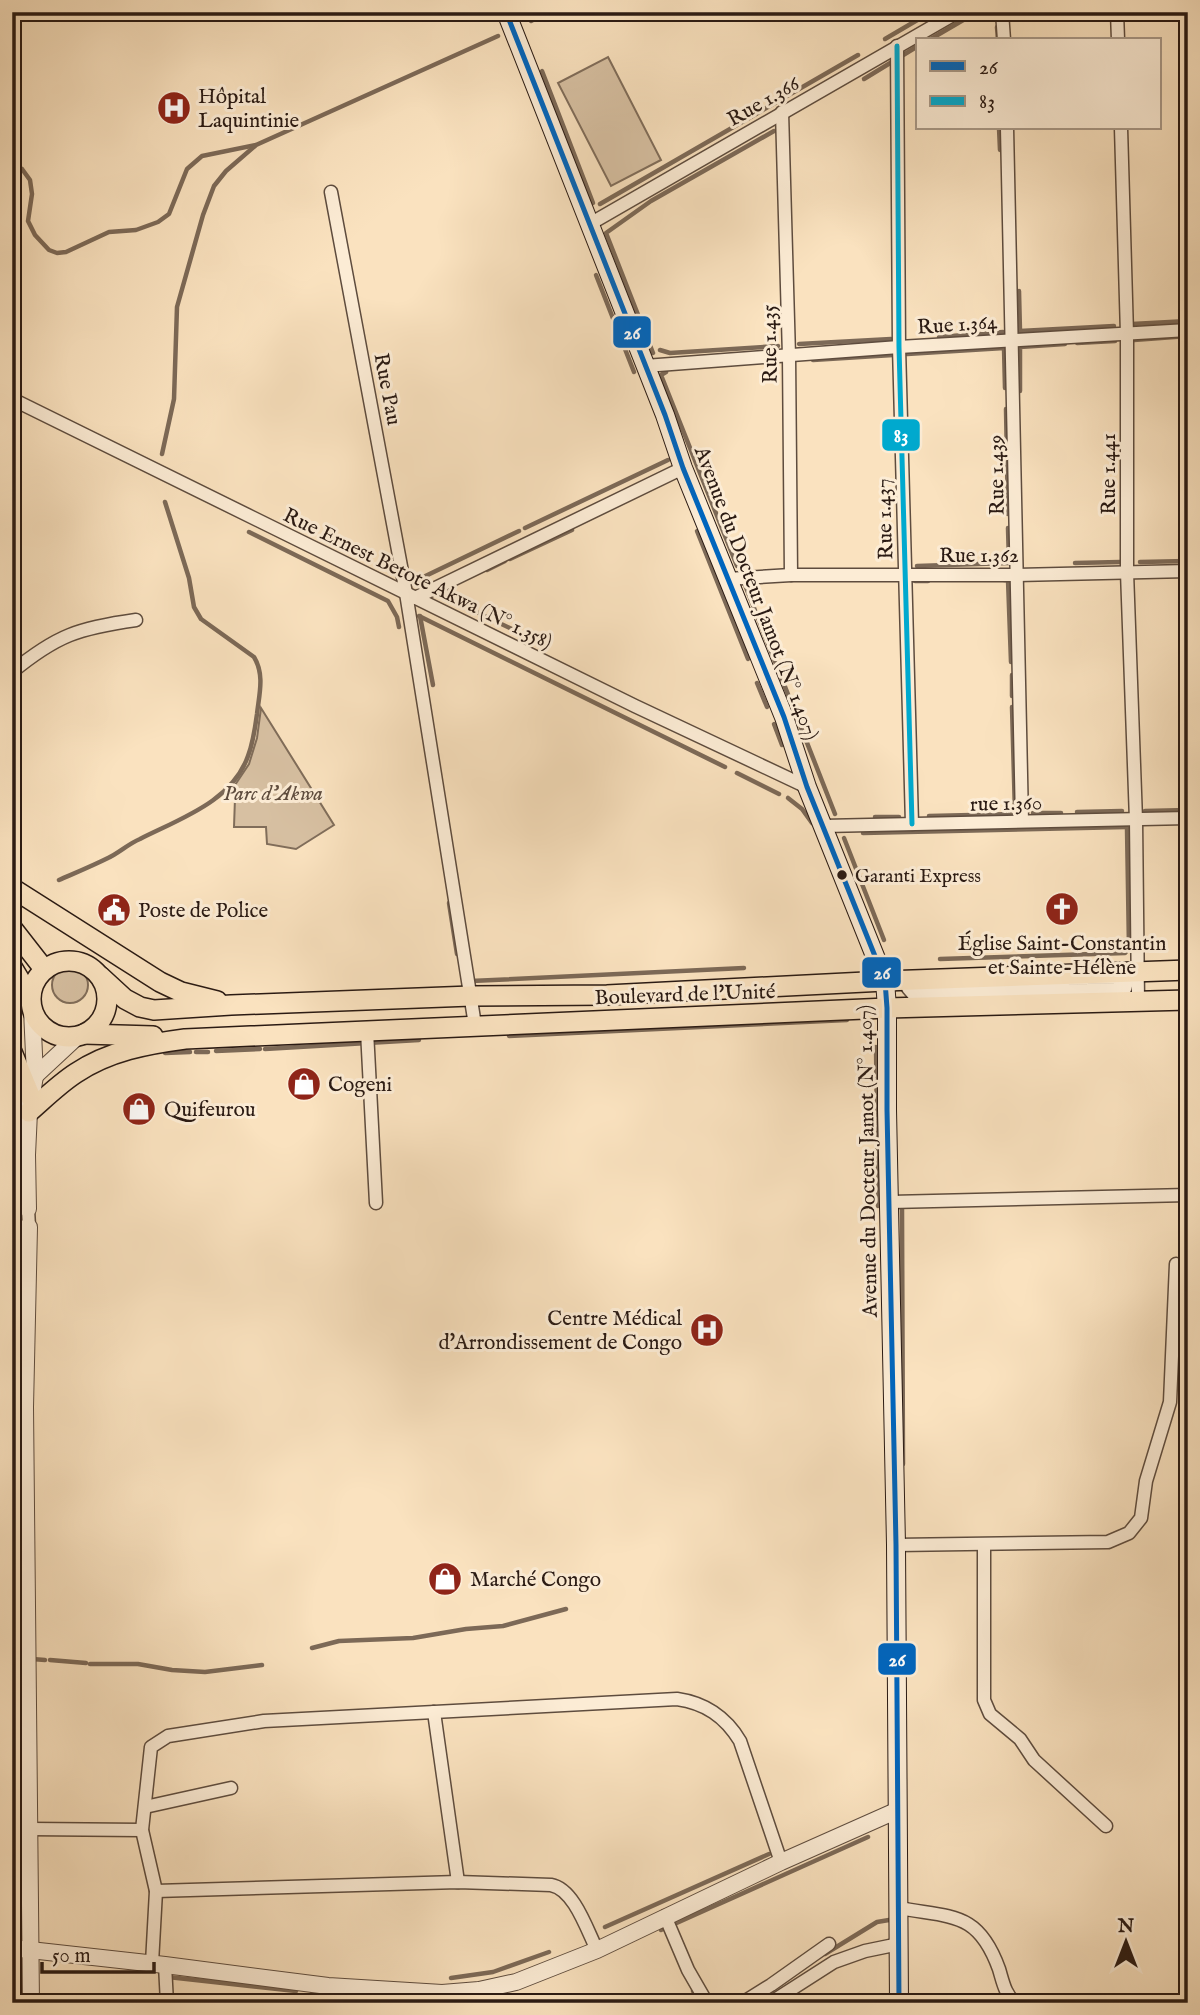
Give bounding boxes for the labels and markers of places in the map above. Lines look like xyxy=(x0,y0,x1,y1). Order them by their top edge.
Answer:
place label: Hôpital Laquintinie xyxy=(198,84,300,135)
hospital icon: Hôpital Laquintinie xyxy=(155,89,193,127)
place label: Garanti Express xyxy=(855,865,981,889)
marker: Garanti Express xyxy=(835,868,849,882)
church icon: Église Saint-Constantin et Sainte-Hélène xyxy=(1043,890,1081,928)
public building icon: Poste de Police xyxy=(95,891,133,929)
place label: Poste de Police xyxy=(138,898,269,925)
place label: Église Saint-Constantin et Sainte-Hélène xyxy=(958,930,1166,982)
shop icon: Cogeni xyxy=(285,1065,323,1103)
place label: Cogeni xyxy=(328,1072,392,1099)
shop icon: Quifeurou xyxy=(120,1090,158,1128)
place label: Quifeurou xyxy=(164,1097,256,1124)
place label: Centre Médical d'Arrondissement de Congo xyxy=(438,1306,682,1357)
hospital icon: Centre Médical d'Arrondissement de Congo xyxy=(688,1311,726,1349)
shop icon: Marché Congo xyxy=(426,1560,464,1598)
place label: Marché Congo xyxy=(470,1567,601,1594)

